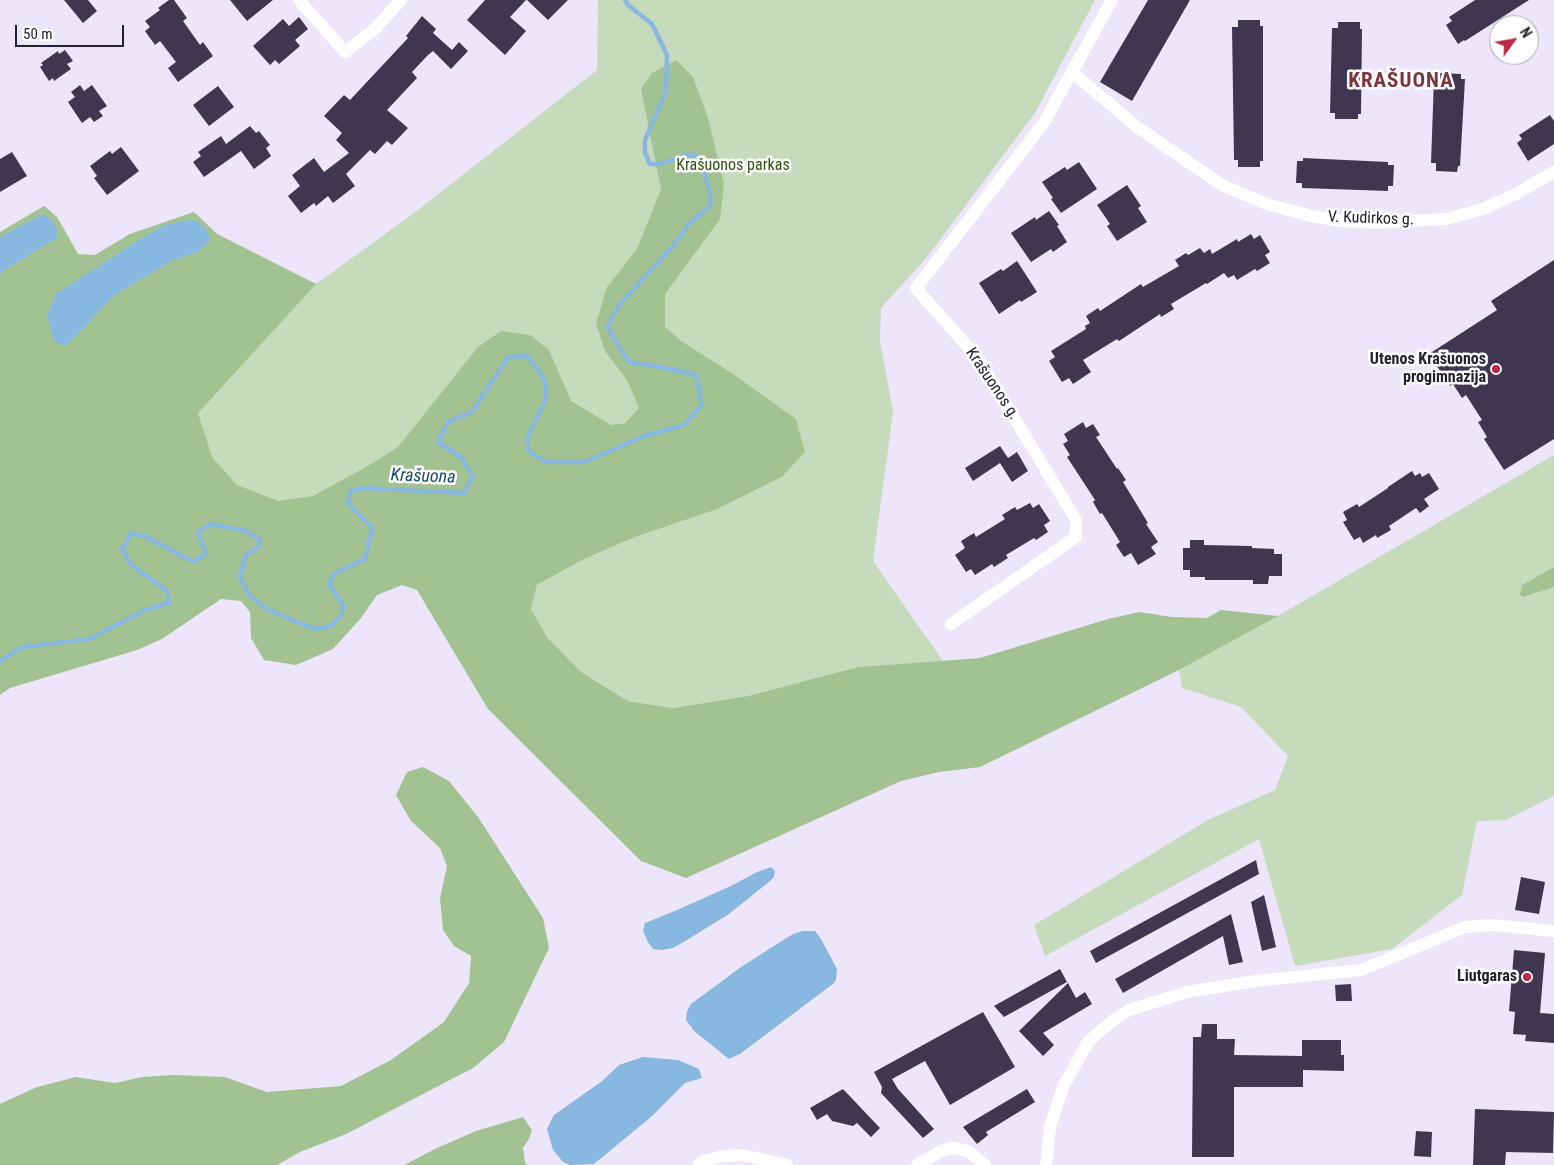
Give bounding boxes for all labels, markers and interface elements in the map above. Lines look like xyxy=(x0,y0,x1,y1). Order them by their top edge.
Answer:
scale bar xyxy=(18,15,126,47)
north arrow xyxy=(1489,15,1539,65)
text: 50 m xyxy=(23,25,53,43)
text: N xyxy=(1517,25,1535,40)
district label: KRAŠUONA xyxy=(1347,69,1455,95)
park label: Krašuonos parkas xyxy=(676,156,790,176)
street label: V. Kudirkos g. xyxy=(1328,208,1414,230)
street label: Krašuonos g. xyxy=(961,344,1023,424)
place label: Utenos Krašuonos progimnazija xyxy=(1370,350,1486,388)
marker: Utenos Krašuonos progimnazija xyxy=(1490,363,1502,375)
water label: Krašuona xyxy=(390,465,456,489)
place label: Liutgaras xyxy=(1457,967,1517,987)
marker: Liutgaras xyxy=(1521,971,1533,983)

